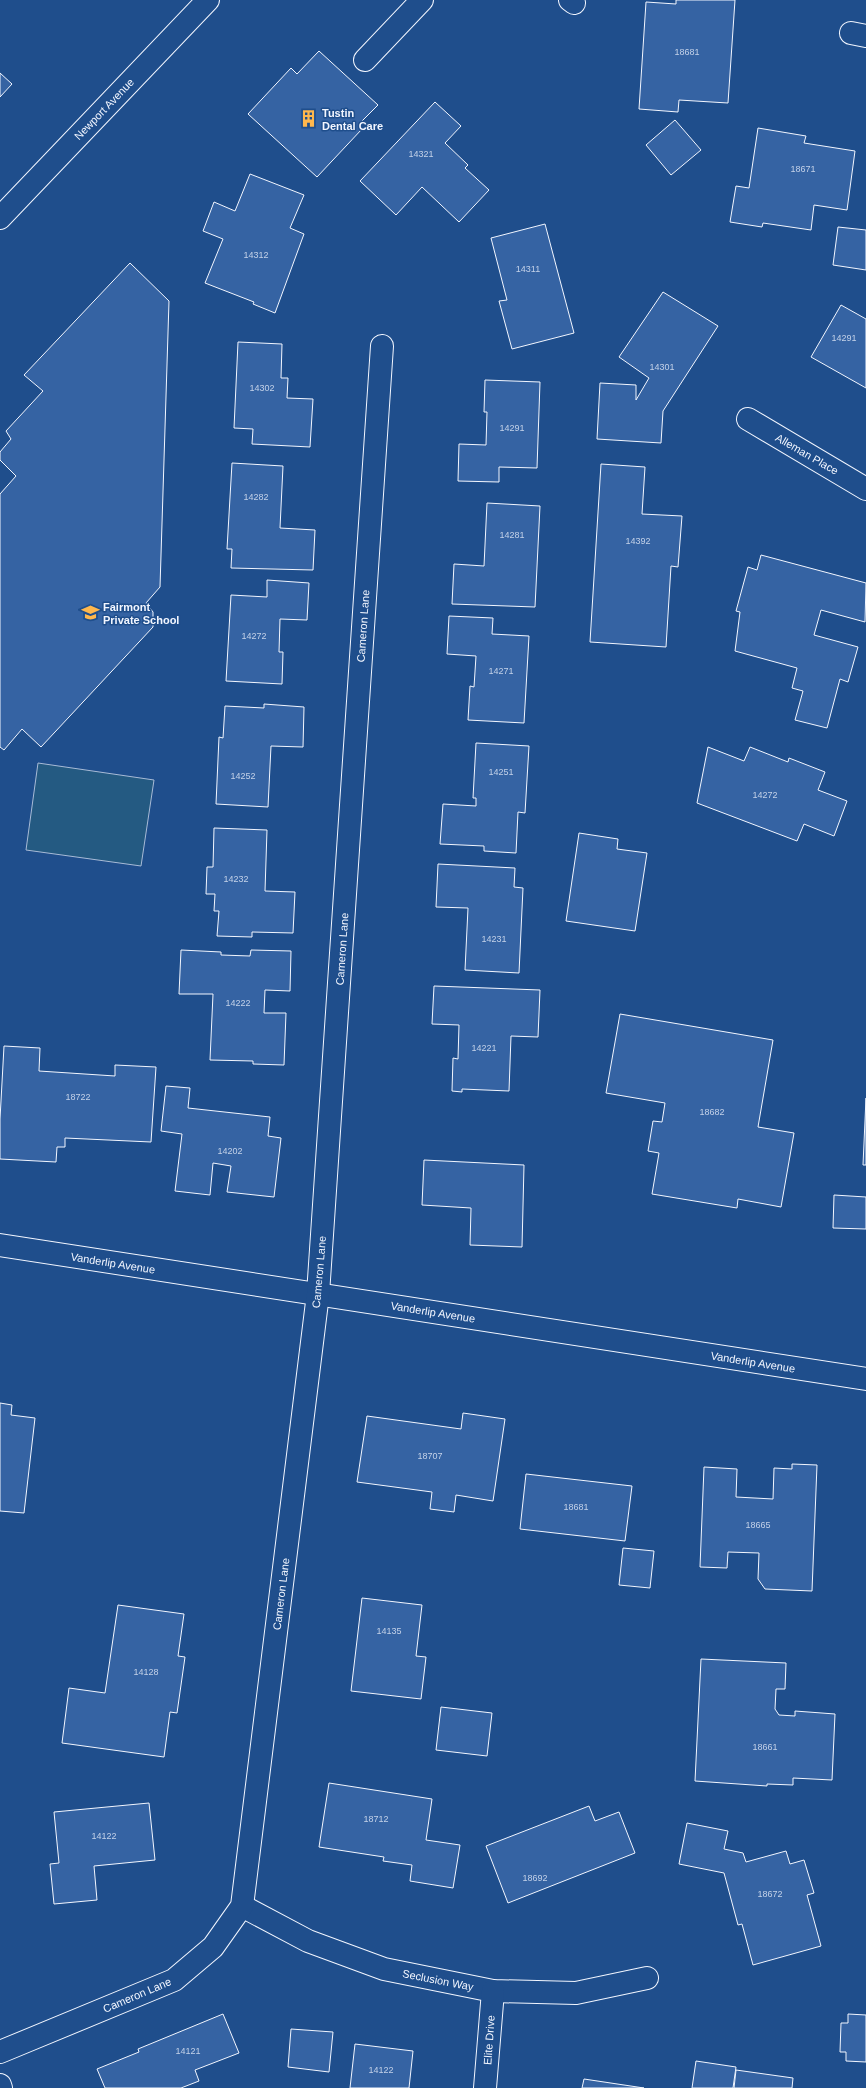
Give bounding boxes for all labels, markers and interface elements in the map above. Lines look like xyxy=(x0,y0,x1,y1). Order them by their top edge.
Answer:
house number: 18681 xyxy=(674,47,700,57)
street label: Newport Avenue xyxy=(72,76,136,142)
place label: Tustin Dental Care xyxy=(322,107,383,132)
building icon: Tustin Dental Care xyxy=(299,109,319,129)
house number: 14321 xyxy=(408,149,434,159)
house number: 18671 xyxy=(790,164,816,174)
house number: 14312 xyxy=(243,250,269,260)
house number: 14311 xyxy=(516,264,540,274)
house number: 14291 xyxy=(831,333,857,343)
house number: 14301 xyxy=(649,362,675,372)
house number: 14302 xyxy=(249,383,275,393)
house number: 14291 xyxy=(499,423,525,433)
street label: Alleman Place xyxy=(774,431,840,477)
house number: 14282 xyxy=(243,492,269,502)
house number: 14281 xyxy=(499,530,525,540)
house number: 14392 xyxy=(625,536,651,546)
street label: Cameron Lane xyxy=(354,589,372,663)
place label: Fairmont Private School xyxy=(103,601,179,626)
school or university icon: Fairmont Private School xyxy=(80,603,100,623)
house number: 14272 xyxy=(241,631,267,641)
house number: 14271 xyxy=(488,666,514,676)
house number: 14251 xyxy=(488,767,514,777)
house number: 14252 xyxy=(230,771,256,781)
house number: 14272 xyxy=(752,790,778,800)
house number: 14232 xyxy=(223,874,249,884)
street label: Cameron Lane xyxy=(333,912,351,986)
house number: 14231 xyxy=(481,934,507,944)
house number: 14222 xyxy=(225,998,251,1008)
house number: 14221 xyxy=(471,1043,497,1053)
house number: 18722 xyxy=(65,1092,91,1102)
house number: 18682 xyxy=(699,1107,725,1117)
house number: 14202 xyxy=(217,1146,243,1156)
street label: Cameron Lane xyxy=(310,1235,328,1309)
street label: Vanderlip Avenue xyxy=(70,1250,156,1276)
street label: Vanderlip Avenue xyxy=(390,1299,476,1325)
street label: Vanderlip Avenue xyxy=(710,1349,796,1375)
house number: 18707 xyxy=(417,1451,443,1461)
house number: 18681 xyxy=(563,1502,589,1512)
house number: 18665 xyxy=(745,1520,771,1530)
street label: Cameron Lane xyxy=(271,1557,291,1631)
house number: 14135 xyxy=(376,1626,402,1636)
house number: 14128 xyxy=(133,1667,159,1677)
house number: 18661 xyxy=(752,1742,778,1752)
house number: 18712 xyxy=(363,1814,389,1824)
house number: 14122 xyxy=(91,1831,117,1841)
house number: 18692 xyxy=(522,1873,548,1883)
house number: 18672 xyxy=(757,1889,783,1899)
street label: Seclusion Way xyxy=(401,1967,475,1993)
street label: Cameron Lane xyxy=(101,1975,173,2015)
street label: Elite Drive xyxy=(481,2015,497,2065)
house number: 14121 xyxy=(175,2046,201,2056)
house number: 14122 xyxy=(368,2065,394,2075)

